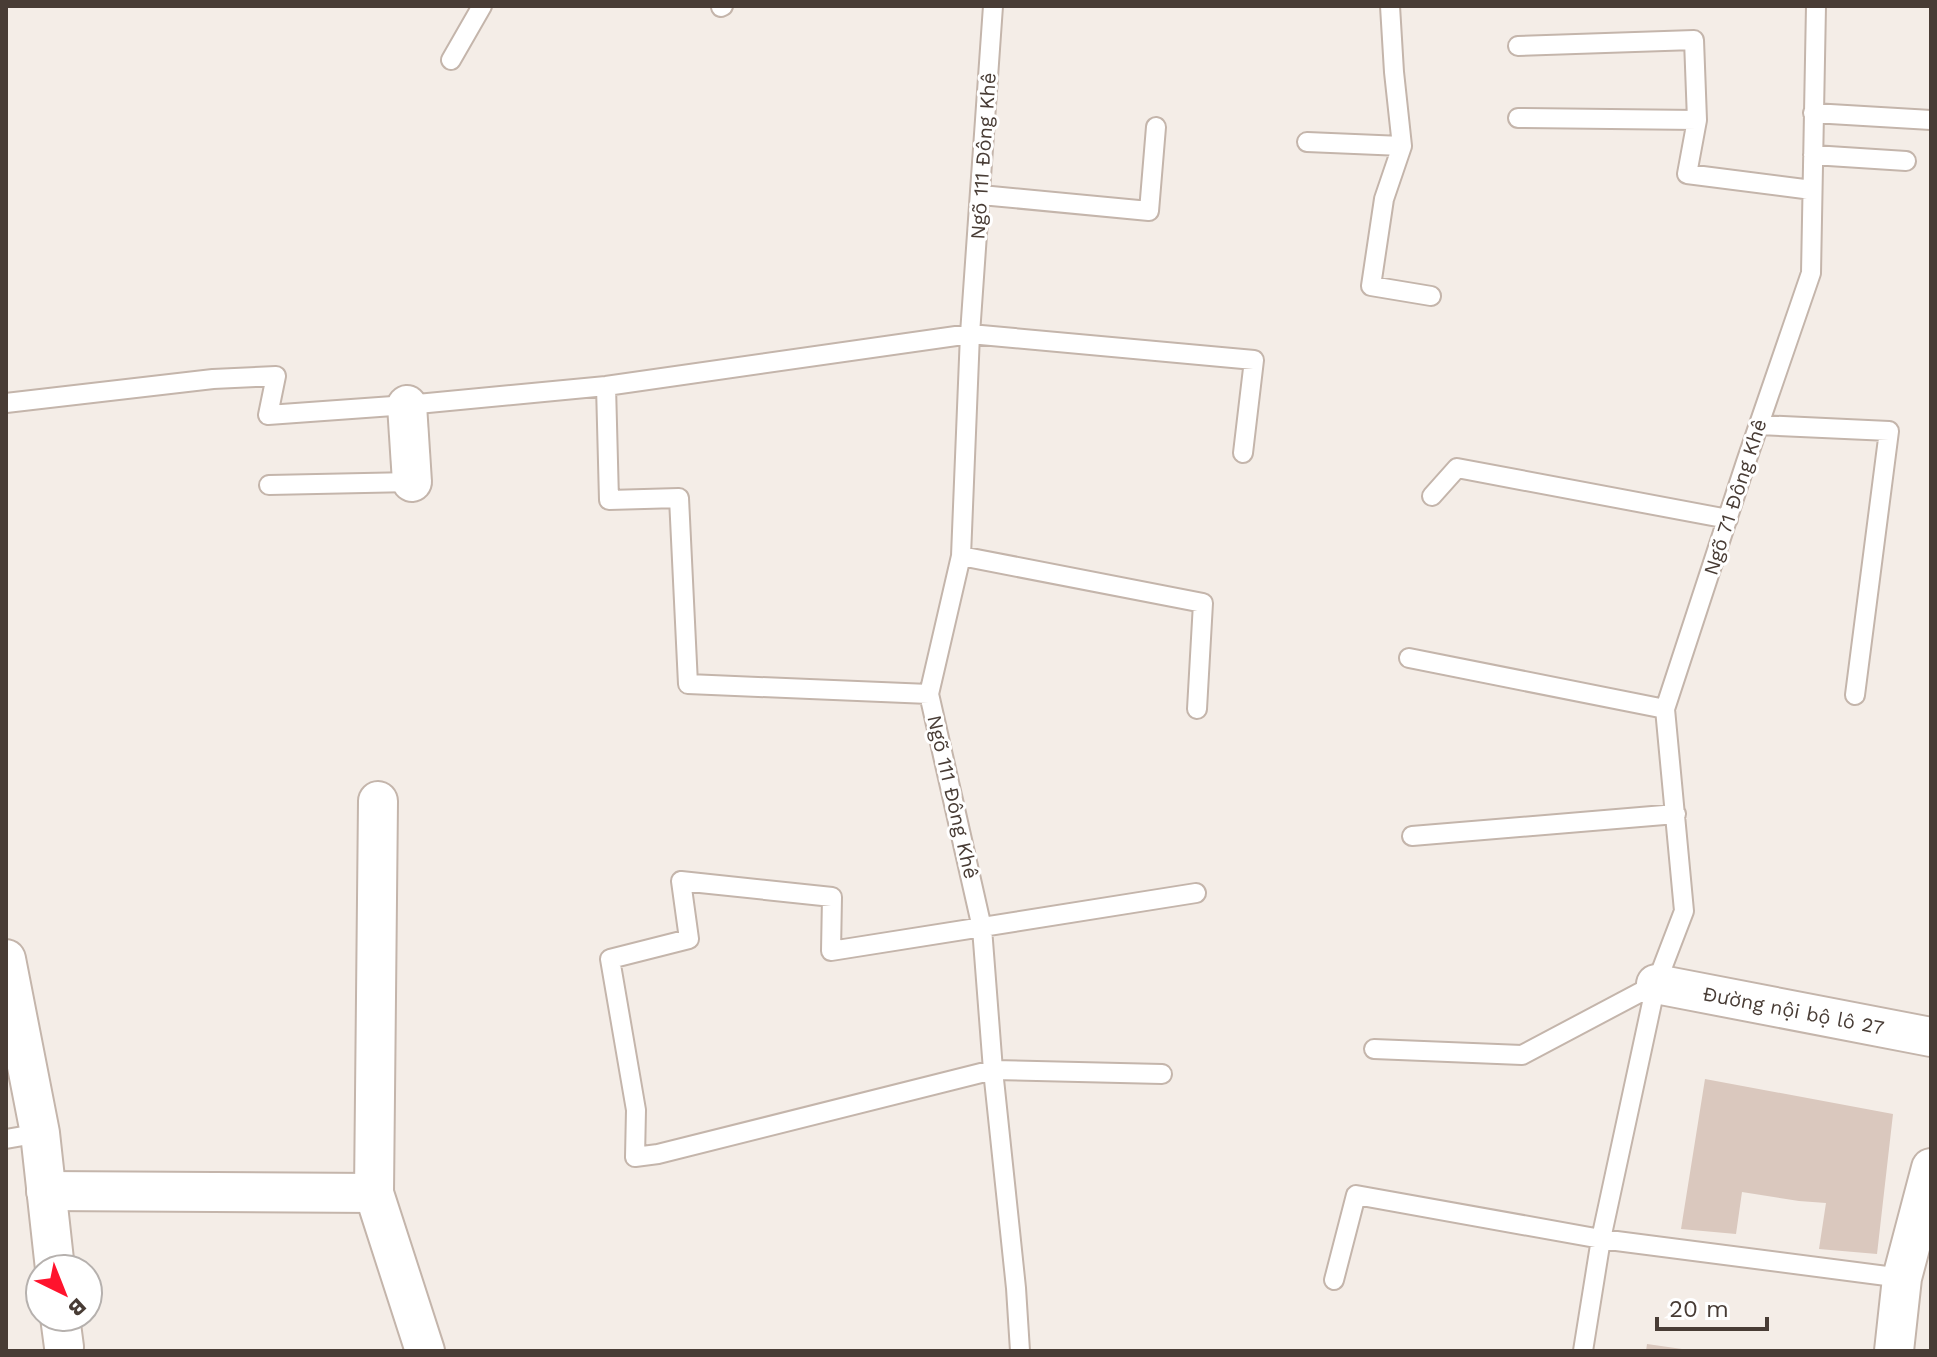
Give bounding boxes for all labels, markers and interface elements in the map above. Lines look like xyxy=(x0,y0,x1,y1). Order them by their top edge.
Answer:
street label: Ngõ 111 Đông Khê xyxy=(965,72,1001,240)
street label: Ngõ 71 Đông Khê xyxy=(1698,416,1772,578)
street label: Ngõ 111 Đông Khê xyxy=(922,713,984,881)
street label: Đường nội bộ lô 27 xyxy=(1701,981,1886,1040)
north arrow xyxy=(24,1253,104,1333)
scale bar xyxy=(1657,1281,1767,1331)
text: B xyxy=(63,1293,91,1322)
text: 20 m xyxy=(1669,1295,1729,1323)

